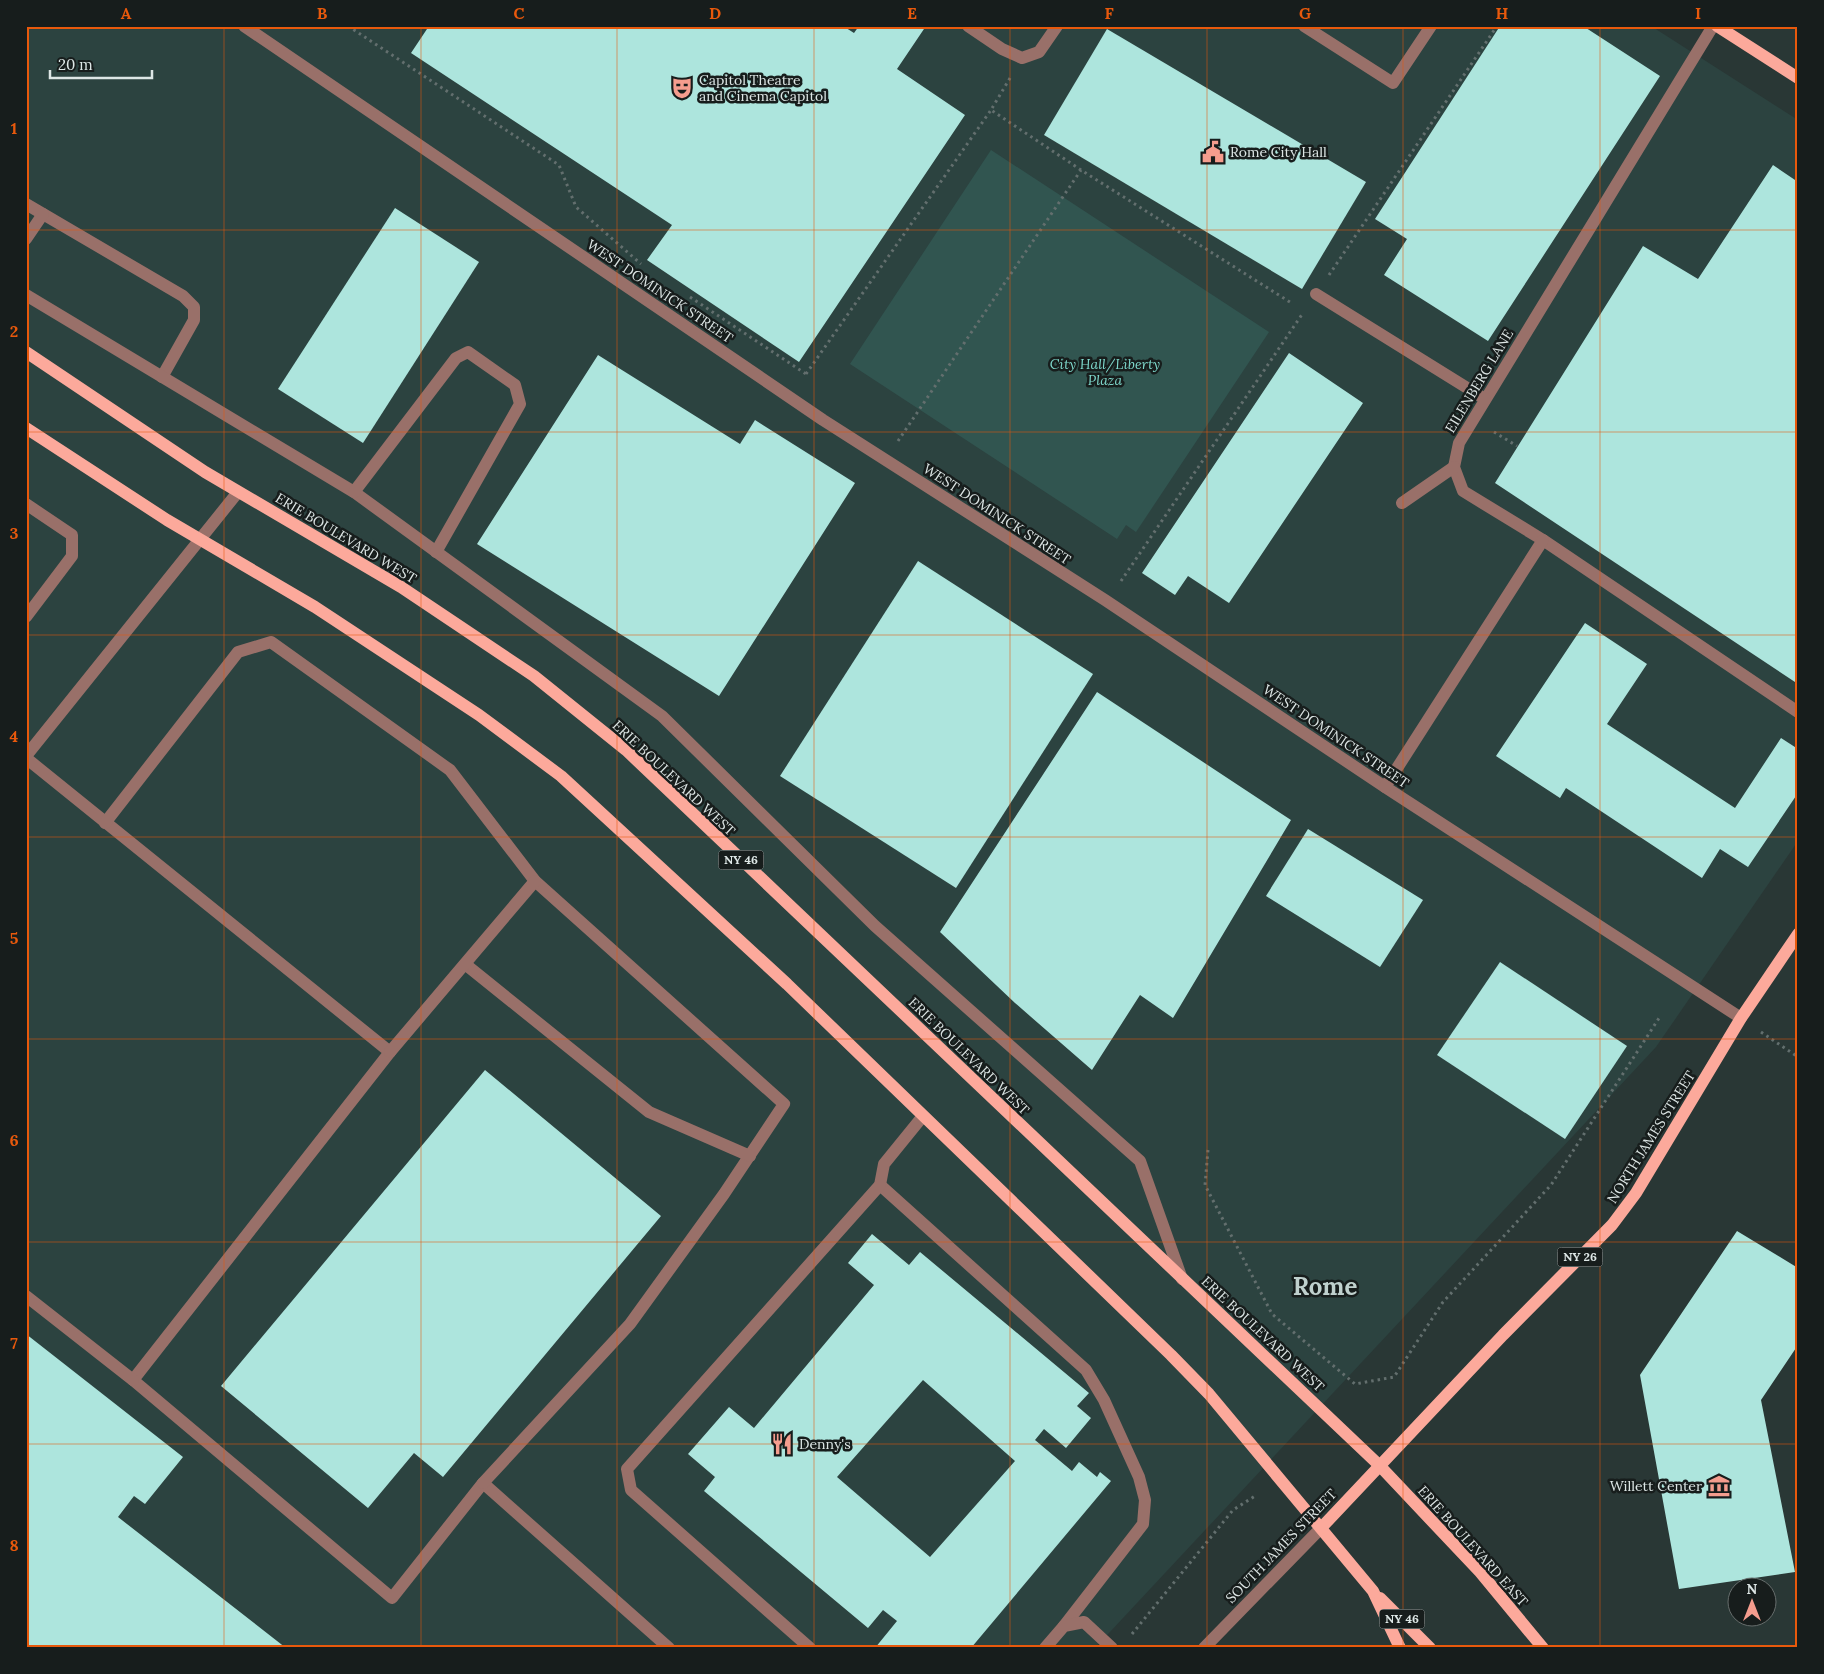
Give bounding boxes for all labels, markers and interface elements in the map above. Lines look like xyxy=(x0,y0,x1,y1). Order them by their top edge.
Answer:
text: A xyxy=(121,3,132,23)
text: B xyxy=(317,3,328,23)
text: C xyxy=(513,3,525,23)
text: D xyxy=(709,3,721,23)
text: E xyxy=(907,3,917,23)
text: F xyxy=(1104,3,1114,23)
text: G xyxy=(1299,3,1311,23)
text: H xyxy=(1496,3,1509,23)
text: I xyxy=(1695,3,1701,23)
scale bar xyxy=(50,48,152,80)
text: 20 m xyxy=(58,55,93,74)
place label: Capitol Theatre and Cinema Capitol xyxy=(699,71,827,105)
theatre icon: Capitol Theatre and Cinema Capitol xyxy=(669,75,695,101)
text: 1 xyxy=(11,118,17,138)
public building icon: Rome City Hall xyxy=(1200,139,1226,165)
place label: Rome City Hall xyxy=(1230,143,1327,161)
street label: WEST DOMINICK STREET xyxy=(583,235,737,347)
text: 2 xyxy=(10,321,18,341)
street label: EILENBERG LANE xyxy=(1441,326,1517,436)
park label: City Hall/Liberty Plaza xyxy=(1050,355,1160,389)
street label: WEST DOMINICK STREET xyxy=(920,459,1074,569)
street label: ERIE BOULEVARD WEST xyxy=(272,489,420,587)
text: 3 xyxy=(10,523,19,543)
street label: WEST DOMINICK STREET xyxy=(1259,680,1413,792)
street label: ERIE BOULEVARD WEST xyxy=(609,716,739,840)
text: 4 xyxy=(10,726,19,746)
road number: NY 46 xyxy=(718,850,764,870)
text: 5 xyxy=(10,928,19,948)
street label: ERIE BOULEVARD WEST xyxy=(905,993,1033,1119)
street label: NORTH JAMES STREET xyxy=(1603,1067,1699,1207)
text: 6 xyxy=(9,1130,19,1150)
road number: NY 26 xyxy=(1558,1248,1602,1266)
district label: Rome xyxy=(1293,1271,1357,1302)
street label: ERIE BOULEVARD WEST xyxy=(1198,1272,1328,1396)
text: 7 xyxy=(10,1333,18,1353)
restaurant icon: Denny's xyxy=(769,1431,795,1457)
place label: Denny's xyxy=(799,1435,851,1453)
museum icon: Willett Center xyxy=(1706,1473,1732,1499)
place label: Willett Center xyxy=(1610,1477,1702,1495)
street label: ERIE BOULEVARD EAST xyxy=(1414,1482,1532,1610)
street label: SOUTH JAMES STREET xyxy=(1222,1485,1340,1607)
text: 8 xyxy=(9,1535,19,1555)
north arrow xyxy=(1726,1576,1776,1626)
text: N xyxy=(1747,1580,1758,1598)
road number: NY 46 xyxy=(1380,1610,1424,1628)

